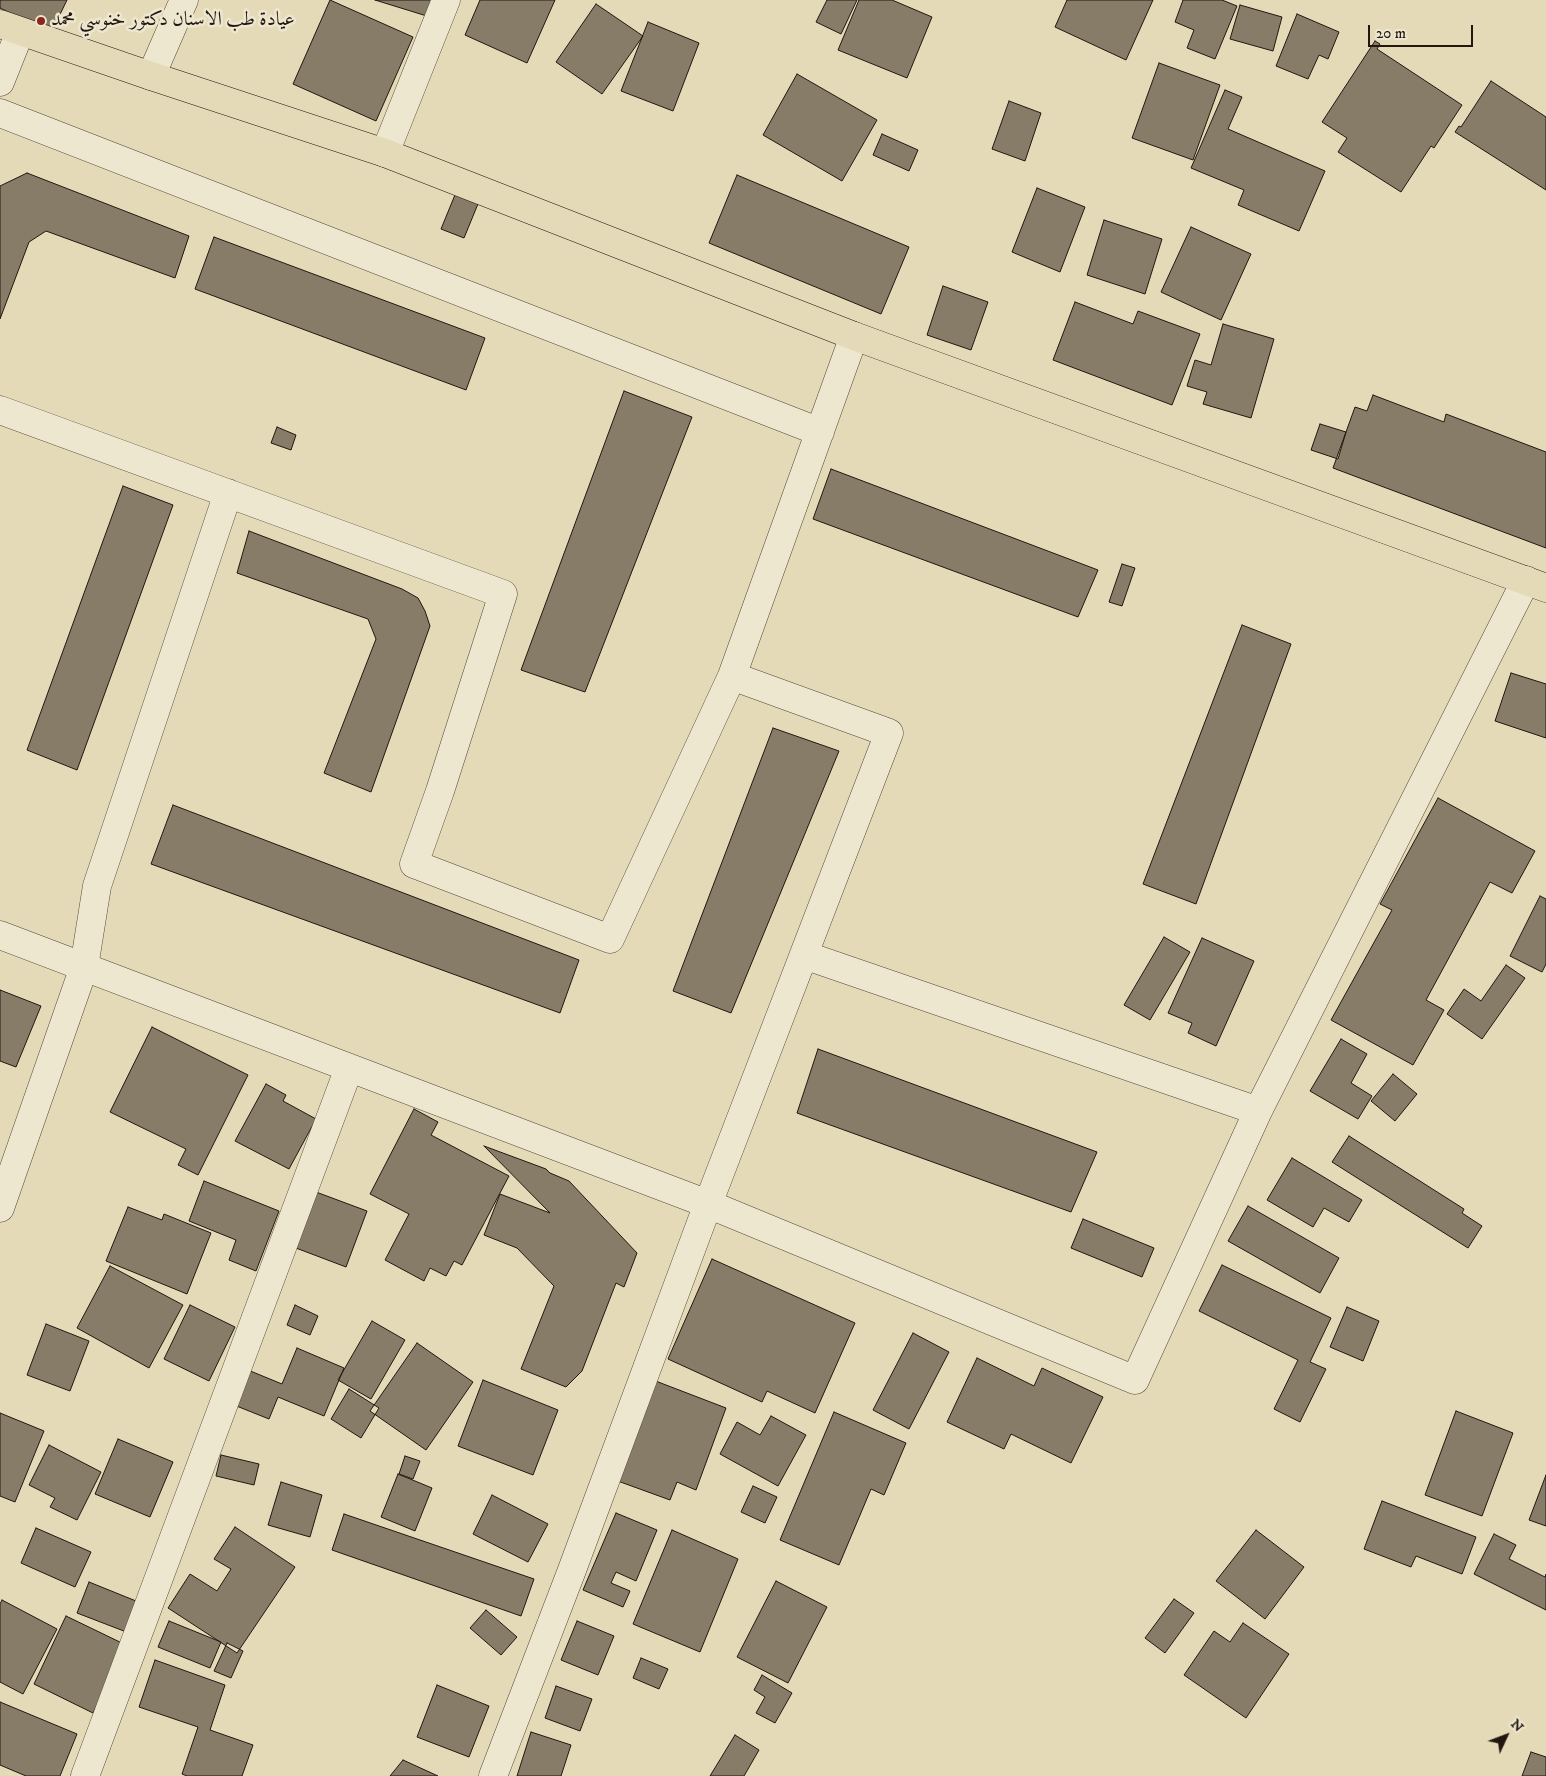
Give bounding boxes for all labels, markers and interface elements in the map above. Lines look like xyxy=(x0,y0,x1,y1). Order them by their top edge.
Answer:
place label: عيادة طب الاسنان دكتور خنوسي محمد xyxy=(51,9,295,33)
marker: عيادة طب الاسنان دكتور خنوسي محمد xyxy=(35,15,47,27)
scale bar xyxy=(1371,15,1476,47)
text: 20 m xyxy=(1376,24,1406,43)
north arrow xyxy=(1481,1711,1531,1761)
text: N xyxy=(1506,1715,1527,1736)

